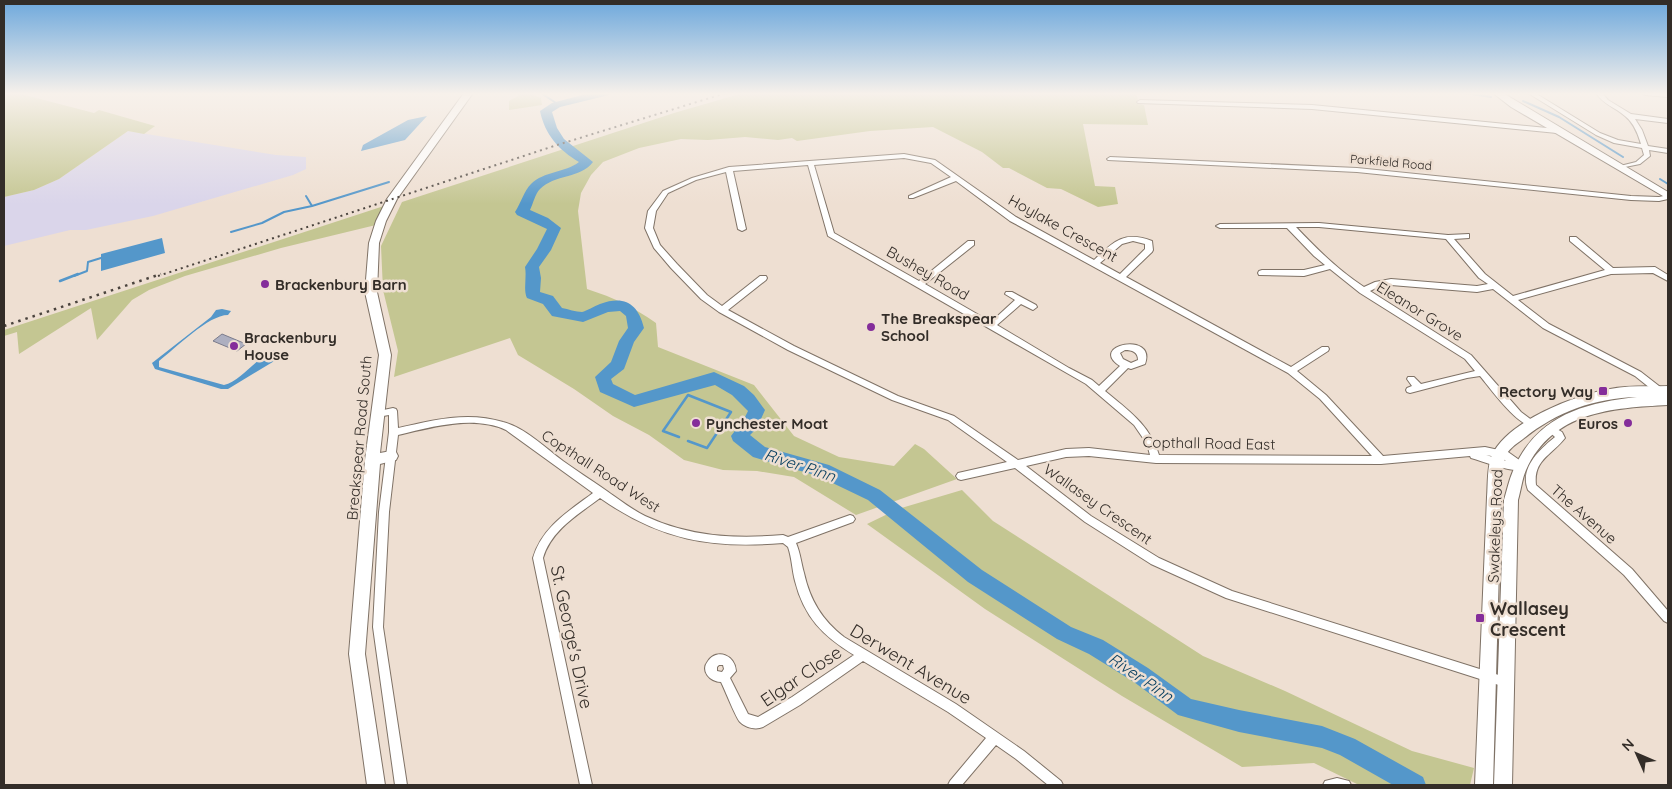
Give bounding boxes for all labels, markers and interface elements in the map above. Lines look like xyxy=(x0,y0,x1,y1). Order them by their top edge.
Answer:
street label: Parkfield Road xyxy=(1349,151,1433,173)
street label: Hoylake Crescent xyxy=(1005,190,1121,266)
street label: Bushey Road xyxy=(883,242,973,304)
place label: Brackenbury Barn xyxy=(275,275,407,294)
street label: Eleanor Grove xyxy=(1373,277,1467,345)
marker: Brackenbury Barn xyxy=(259,278,271,290)
place label: The Breakspear School xyxy=(881,309,997,345)
marker: The Breakspear School xyxy=(865,321,877,333)
place label: Brackenbury House xyxy=(244,328,337,364)
marker: Brackenbury House xyxy=(228,340,240,352)
street label: Breakspear Road South xyxy=(342,355,376,521)
place label: Rectory Way xyxy=(1499,382,1593,401)
marker: Rectory Way xyxy=(1597,385,1609,397)
place label: Pynchester Moat xyxy=(706,414,828,433)
place label: Euros xyxy=(1578,414,1618,433)
marker: Pynchester Moat xyxy=(690,417,702,429)
marker: Euros xyxy=(1622,417,1634,429)
street label: Copthall Road West xyxy=(538,426,664,516)
street label: Copthall Road East xyxy=(1143,432,1275,454)
water label: River Pinn xyxy=(762,444,839,486)
street label: Wallasey Crescent xyxy=(1040,459,1156,549)
street label: Swakeleys Road xyxy=(1484,469,1506,583)
street label: The Avenue xyxy=(1547,480,1621,548)
street label: St. George's Drive xyxy=(546,563,598,711)
place label: Wallasey Crescent xyxy=(1490,597,1569,641)
marker: Wallasey Crescent xyxy=(1474,612,1486,624)
street label: Derwent Avenue xyxy=(846,619,976,709)
street label: Elgar Close xyxy=(756,640,846,712)
water label: River Pinn xyxy=(1105,648,1178,706)
north arrow xyxy=(1612,729,1662,779)
text: N xyxy=(1618,735,1638,755)

